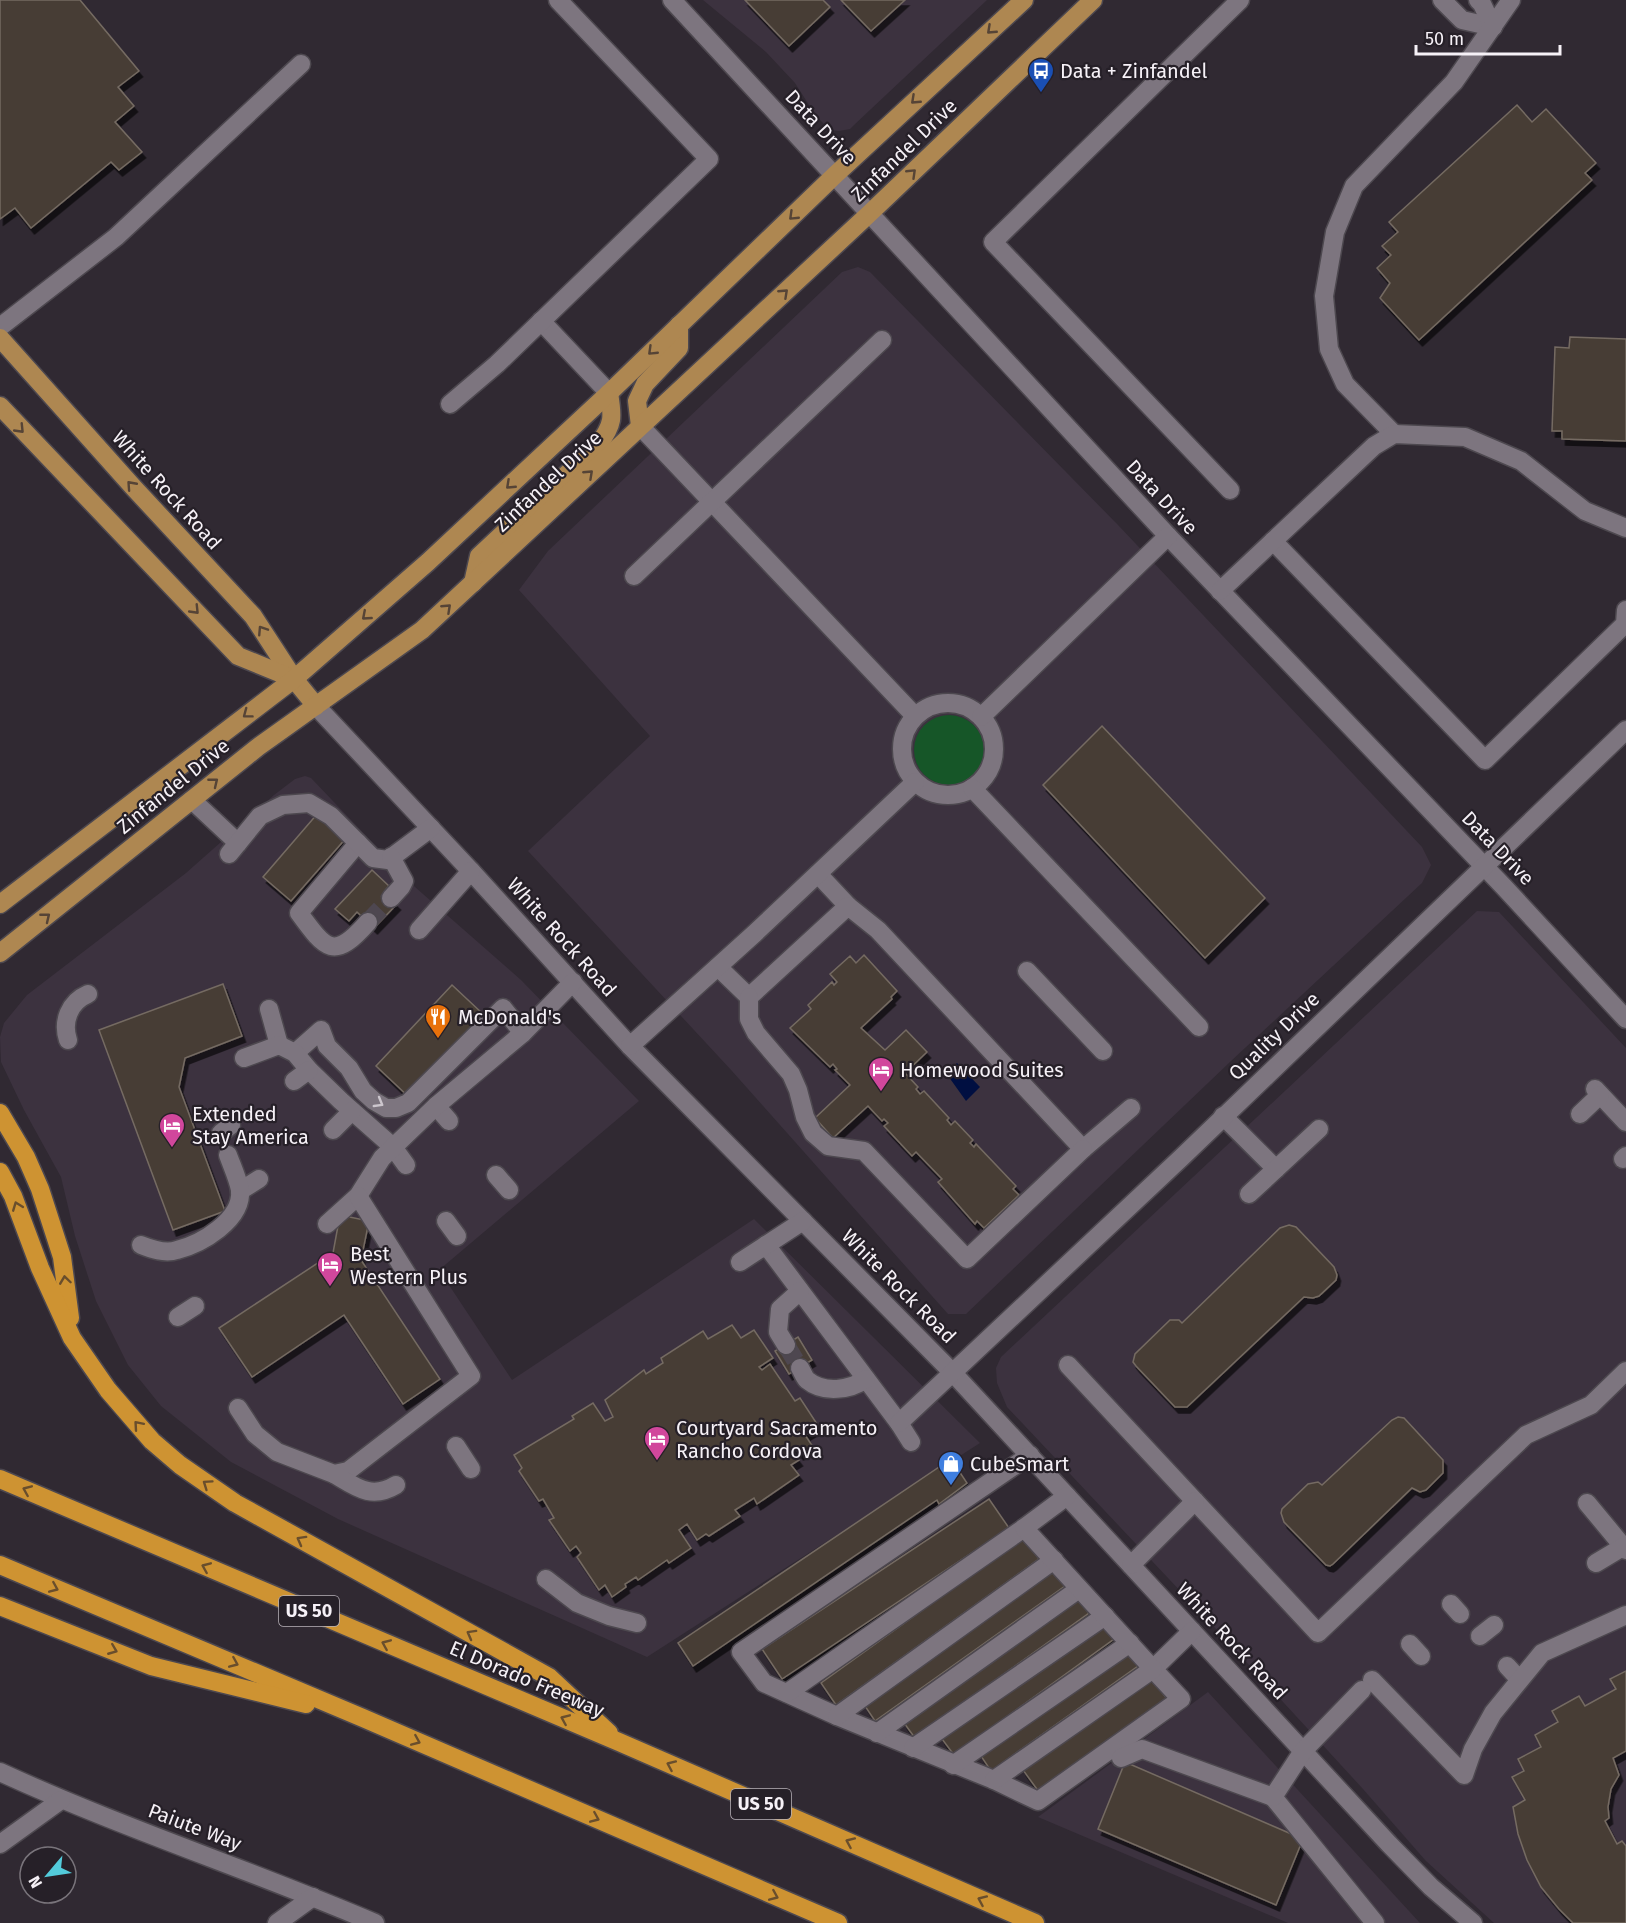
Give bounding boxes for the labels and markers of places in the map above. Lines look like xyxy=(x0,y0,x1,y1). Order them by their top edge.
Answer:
bus stop icon: Data + Zinfandel xyxy=(1026,56,1056,94)
place label: Data + Zinfandel xyxy=(1060,59,1208,83)
restaurant icon: McDonald's xyxy=(423,1002,453,1040)
place label: McDonald's xyxy=(458,1005,561,1029)
hotel icon: Homewood Suites xyxy=(866,1055,896,1093)
place label: Homewood Suites xyxy=(900,1058,1064,1082)
place label: Extended Stay America xyxy=(192,1102,309,1149)
hotel icon: Extended Stay America xyxy=(157,1111,187,1149)
place label: Best Western Plus xyxy=(350,1242,467,1289)
hotel icon: Best Western Plus xyxy=(315,1250,345,1288)
place label: Courtyard Sacramento Rancho Cordova xyxy=(676,1416,877,1463)
hotel icon: Courtyard Sacramento Rancho Cordova xyxy=(642,1424,672,1462)
shop icon: CubeSmart xyxy=(936,1449,966,1487)
place label: CubeSmart xyxy=(970,1452,1070,1476)

